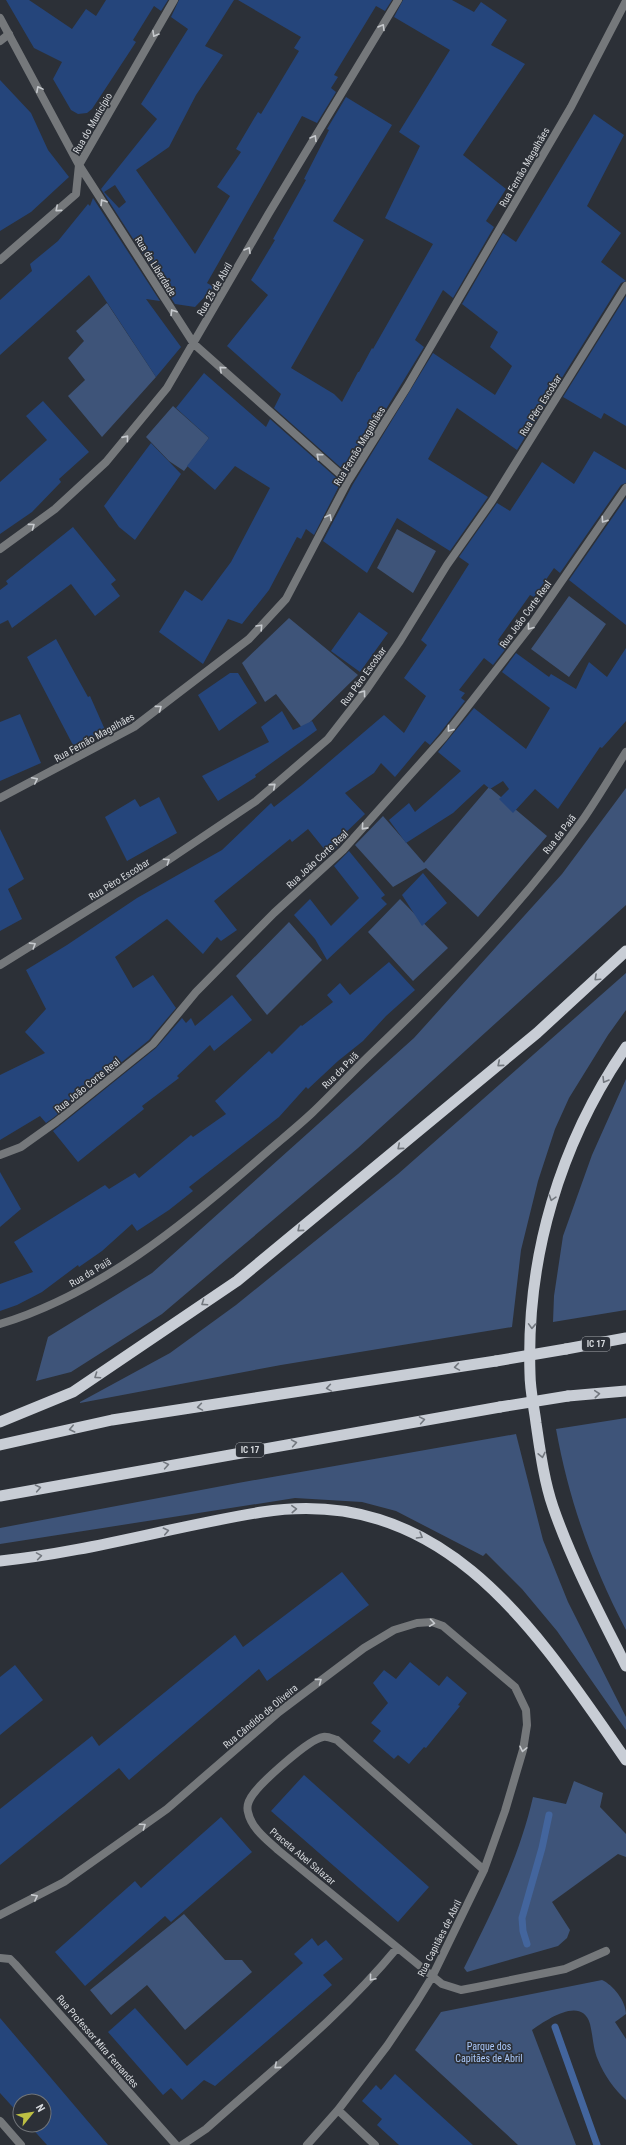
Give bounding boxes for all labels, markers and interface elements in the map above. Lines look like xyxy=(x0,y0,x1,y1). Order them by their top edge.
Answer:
one-way arrow xyxy=(377,24,384,31)
one-way arrow xyxy=(152,30,159,37)
one-way arrow xyxy=(36,86,43,93)
street label: Rua do Município xyxy=(71,91,114,156)
street label: Rua Fernão Magalhães xyxy=(497,125,552,209)
one-way arrow xyxy=(310,135,317,142)
one-way arrow xyxy=(100,199,108,206)
one-way arrow xyxy=(56,205,63,212)
street label: Rua da Liberdade xyxy=(133,234,179,298)
one-way arrow xyxy=(243,247,250,254)
street label: Rua 25 de Abril xyxy=(195,261,234,318)
one-way arrow xyxy=(170,309,177,316)
one-way arrow xyxy=(219,367,226,374)
street label: Rua Pêro Escobar xyxy=(517,373,564,438)
street label: Rua Fernão Magalhães xyxy=(332,405,388,488)
one-way arrow xyxy=(122,435,129,442)
one-way arrow xyxy=(316,453,324,460)
one-way arrow xyxy=(324,514,332,522)
one-way arrow xyxy=(601,516,609,523)
one-way arrow xyxy=(27,524,34,531)
street label: Rua João Corte Real xyxy=(497,579,553,650)
one-way arrow xyxy=(527,622,534,629)
one-way arrow xyxy=(255,624,262,631)
street label: Rua Pêro Escobar xyxy=(338,645,388,708)
one-way arrow xyxy=(359,691,366,698)
one-way arrow xyxy=(155,706,162,713)
street label: Rua Fernão Magalhães xyxy=(52,711,137,764)
one-way arrow xyxy=(448,725,455,732)
one-way arrow xyxy=(31,777,38,785)
one-way arrow xyxy=(269,784,276,791)
street label: Rua da Paiã xyxy=(541,812,578,856)
one-way arrow xyxy=(361,822,369,830)
street label: Rua João Corte Real xyxy=(284,828,350,891)
street label: Rua Pêro Escobar xyxy=(87,856,152,903)
one-way arrow xyxy=(163,858,170,866)
one-way arrow xyxy=(29,942,36,949)
one-way arrow xyxy=(594,973,602,980)
street label: Rua da Paiã xyxy=(320,1050,361,1091)
street label: Rua João Corte Real xyxy=(53,1056,122,1115)
one-way arrow xyxy=(497,1059,505,1066)
one-way arrow xyxy=(602,1076,609,1083)
one-way arrow xyxy=(397,1142,404,1149)
one-way arrow xyxy=(549,1195,557,1202)
one-way arrow xyxy=(297,1225,304,1232)
street label: Rua da Paiã xyxy=(67,1256,113,1289)
one-way arrow xyxy=(202,1298,209,1305)
one-way arrow xyxy=(527,1323,536,1329)
road number: IC 17 xyxy=(582,1337,610,1351)
one-way arrow xyxy=(454,1363,460,1371)
one-way arrow xyxy=(94,1371,101,1379)
one-way arrow xyxy=(326,1383,332,1392)
one-way arrow xyxy=(594,1389,600,1398)
one-way arrow xyxy=(197,1402,203,1411)
one-way arrow xyxy=(419,1416,425,1425)
one-way arrow xyxy=(69,1425,75,1433)
one-way arrow xyxy=(291,1439,297,1447)
road number: IC 17 xyxy=(236,1443,264,1457)
one-way arrow xyxy=(537,1452,545,1458)
one-way arrow xyxy=(163,1461,169,1470)
one-way arrow xyxy=(35,1485,41,1493)
one-way arrow xyxy=(291,1505,297,1514)
one-way arrow xyxy=(163,1528,169,1536)
one-way arrow xyxy=(416,1531,423,1538)
one-way arrow xyxy=(36,1552,42,1561)
one-way arrow xyxy=(429,1618,435,1627)
one-way arrow xyxy=(315,1679,322,1686)
street label: Rua Cândido de Oliveira xyxy=(221,1682,300,1751)
one-way arrow xyxy=(519,1746,527,1752)
one-way arrow xyxy=(139,1823,146,1831)
street label: Praceta Abel Salazar xyxy=(268,1826,338,1887)
one-way arrow xyxy=(30,1894,38,1902)
street label: Rua Capitães de Abril xyxy=(415,1898,464,1978)
one-way arrow xyxy=(370,1973,377,1981)
street label: Rua Professor Mira Fernandes xyxy=(54,1993,141,2090)
park label: Parque dos Capitães de Abril xyxy=(455,2041,523,2064)
one-way arrow xyxy=(274,2062,282,2069)
north arrow xyxy=(12,2093,52,2133)
text: N xyxy=(33,2102,48,2115)

